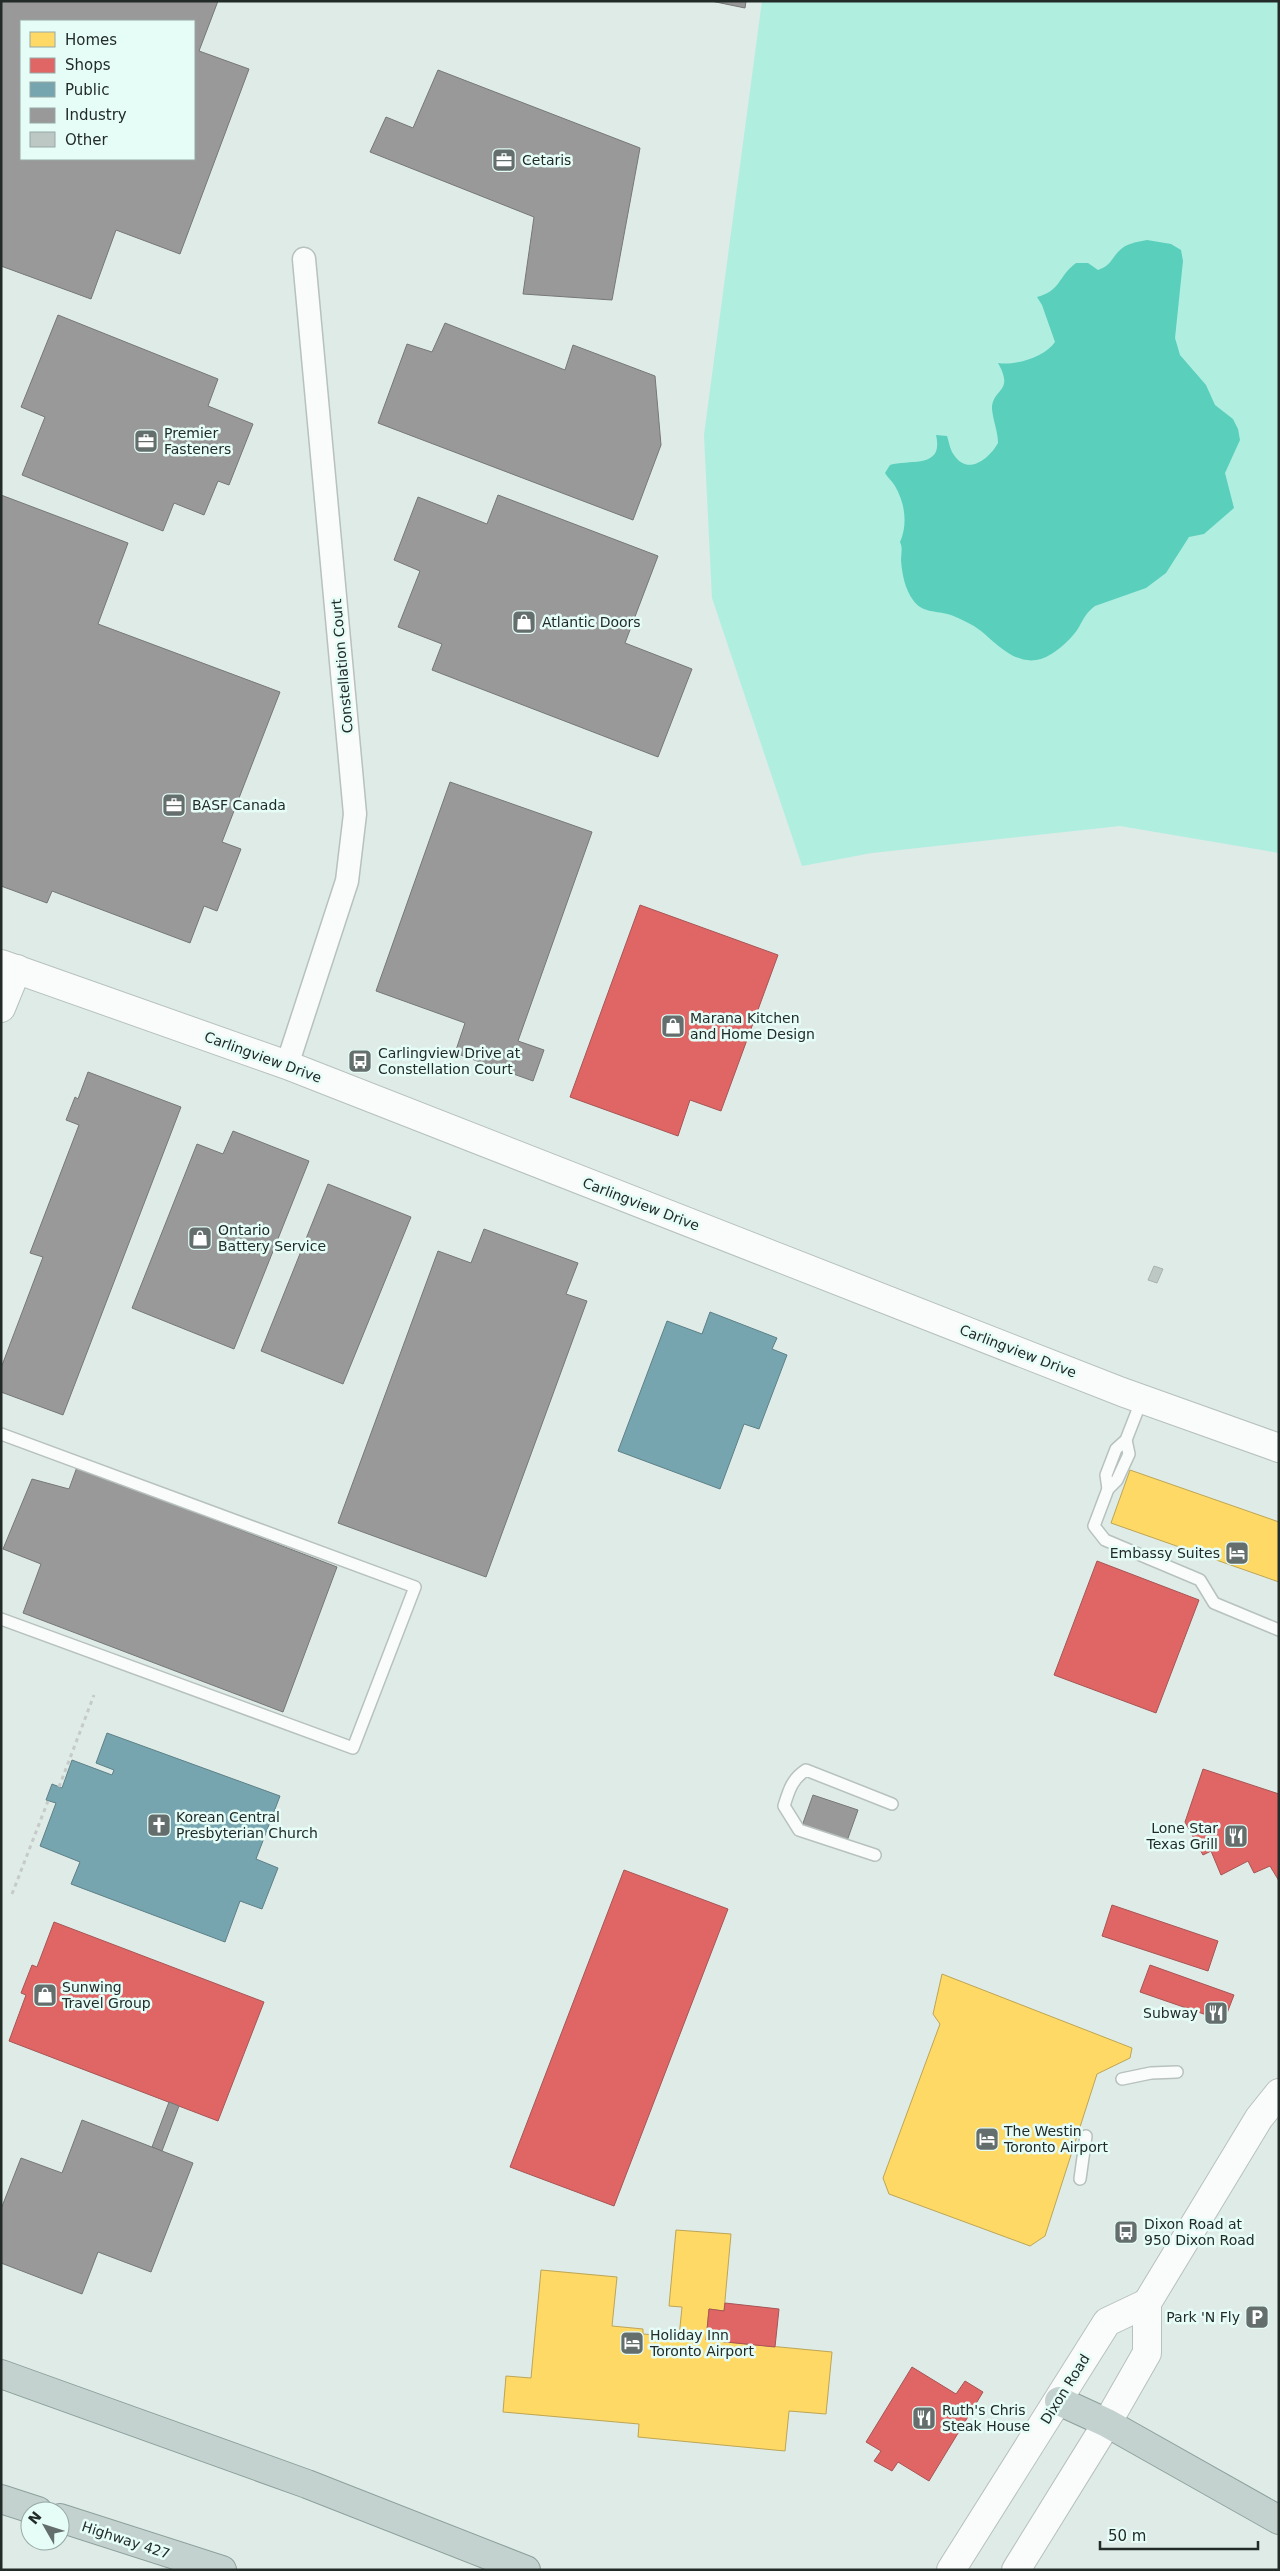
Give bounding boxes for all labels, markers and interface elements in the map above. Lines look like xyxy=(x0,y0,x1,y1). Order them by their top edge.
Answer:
legend xyxy=(20,20,195,160)
text: Homes xyxy=(65,31,117,49)
text: Shops xyxy=(65,56,111,74)
text: Public xyxy=(65,81,109,99)
text: Industry xyxy=(65,106,127,124)
text: Other xyxy=(65,131,108,149)
office icon: Cetaris xyxy=(491,147,517,173)
place label: Cetaris xyxy=(522,152,571,168)
place label: Premier Fasteners xyxy=(164,425,231,457)
office icon: Premier Fasteners xyxy=(133,428,159,454)
street label: Constellation Court xyxy=(328,598,356,734)
shop icon: Atlantic Doors xyxy=(511,609,537,635)
place label: Atlantic Doors xyxy=(542,614,641,630)
office icon: BASF Canada xyxy=(161,792,187,818)
place label: BASF Canada xyxy=(192,797,286,813)
place label: Marana Kitchen and Home Design xyxy=(690,1010,815,1042)
shop icon: Marana Kitchen and Home Design xyxy=(660,1013,686,1039)
street label: Carlingview Drive xyxy=(202,1028,324,1086)
place label: Carlingview Drive at Constellation Court xyxy=(378,1045,521,1077)
bus stop icon: Carlingview Drive at Constellation Court xyxy=(347,1048,373,1074)
street label: Carlingview Drive xyxy=(580,1174,702,1234)
place label: Ontario Battery Service xyxy=(218,1222,326,1254)
shop icon: Ontario Battery Service xyxy=(187,1225,213,1251)
street label: Carlingview Drive xyxy=(957,1321,1079,1381)
hotel icon: Embassy Suites xyxy=(1224,1540,1250,1566)
place label: Embassy Suites xyxy=(1110,1545,1220,1561)
place label: Korean Central Presbyterian Church xyxy=(176,1809,318,1841)
church icon: Korean Central Presbyterian Church xyxy=(146,1812,172,1838)
place label: Lone Star Texas Grill xyxy=(1146,1820,1218,1852)
restaurant icon: Lone Star Texas Grill xyxy=(1223,1823,1249,1849)
place label: Sunwing Travel Group xyxy=(61,1979,151,2011)
shop icon: Sunwing Travel Group xyxy=(32,1982,58,2008)
restaurant icon: Subway xyxy=(1203,2000,1229,2026)
place label: Subway xyxy=(1143,2005,1198,2021)
place label: The Westin Toronto Airport xyxy=(1003,2123,1109,2155)
hotel icon: The Westin Toronto Airport xyxy=(974,2126,1000,2152)
place label: Dixon Road at 950 Dixon Road xyxy=(1144,2216,1255,2248)
bus stop icon: Dixon Road at 950 Dixon Road xyxy=(1113,2219,1139,2245)
parking icon: Park 'N Fly xyxy=(1244,2304,1270,2330)
place label: Park 'N Fly xyxy=(1166,2309,1240,2325)
place label: Holiday Inn Toronto Airport xyxy=(649,2327,755,2359)
hotel icon: Holiday Inn Toronto Airport xyxy=(619,2330,645,2356)
street label: Dixon Road xyxy=(1037,2351,1093,2427)
place label: Ruth's Chris Steak House xyxy=(942,2402,1030,2434)
restaurant icon: Ruth's Chris Steak House xyxy=(911,2405,937,2431)
north arrow xyxy=(20,2501,70,2551)
text: N xyxy=(25,2508,45,2527)
street label: Highway 427 xyxy=(80,2518,172,2562)
scale bar xyxy=(1100,2518,1258,2550)
text: 50 m xyxy=(1108,2527,1146,2545)

